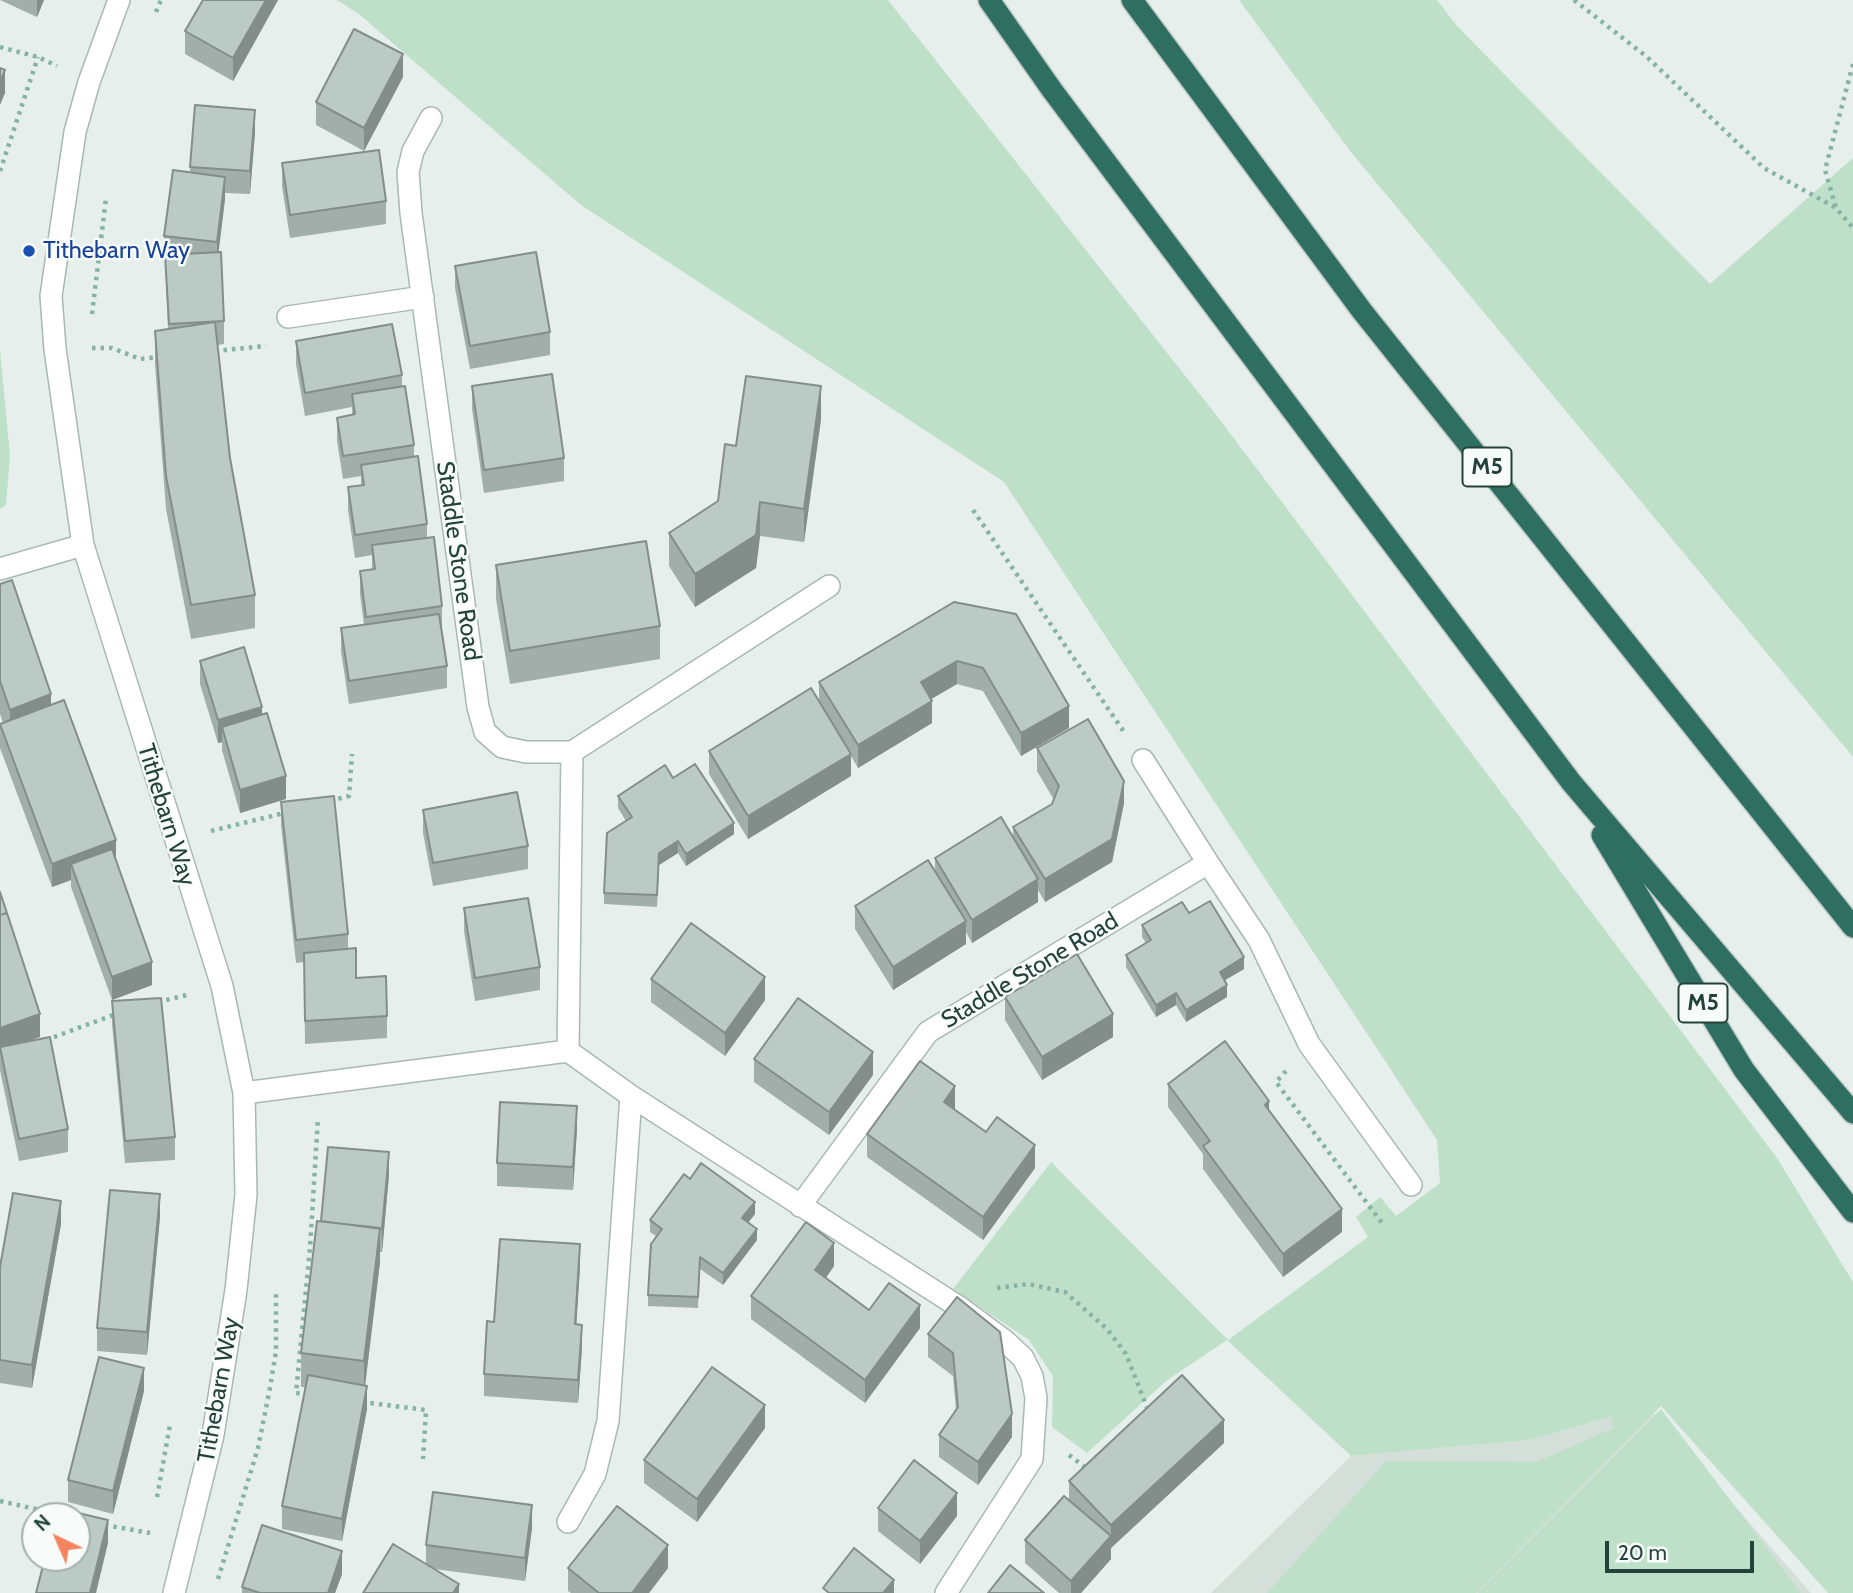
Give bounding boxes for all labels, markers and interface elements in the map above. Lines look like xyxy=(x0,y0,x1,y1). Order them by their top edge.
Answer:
place label: Tithebarn Way xyxy=(43,237,190,265)
marker: Tithebarn Way xyxy=(21,243,37,259)
road number: M5 xyxy=(1462,447,1512,486)
street label: Staddle Stone Road xyxy=(430,459,486,663)
street label: Tithebarn Way xyxy=(131,740,201,890)
street label: Staddle Stone Road xyxy=(936,907,1124,1035)
road number: M5 xyxy=(1678,984,1728,1022)
street label: Tithebarn Way xyxy=(192,1315,246,1465)
north arrow xyxy=(21,1502,91,1572)
text: N xyxy=(30,1510,55,1536)
scale bar xyxy=(1608,1526,1757,1570)
text: 20 m xyxy=(1618,1540,1667,1565)

